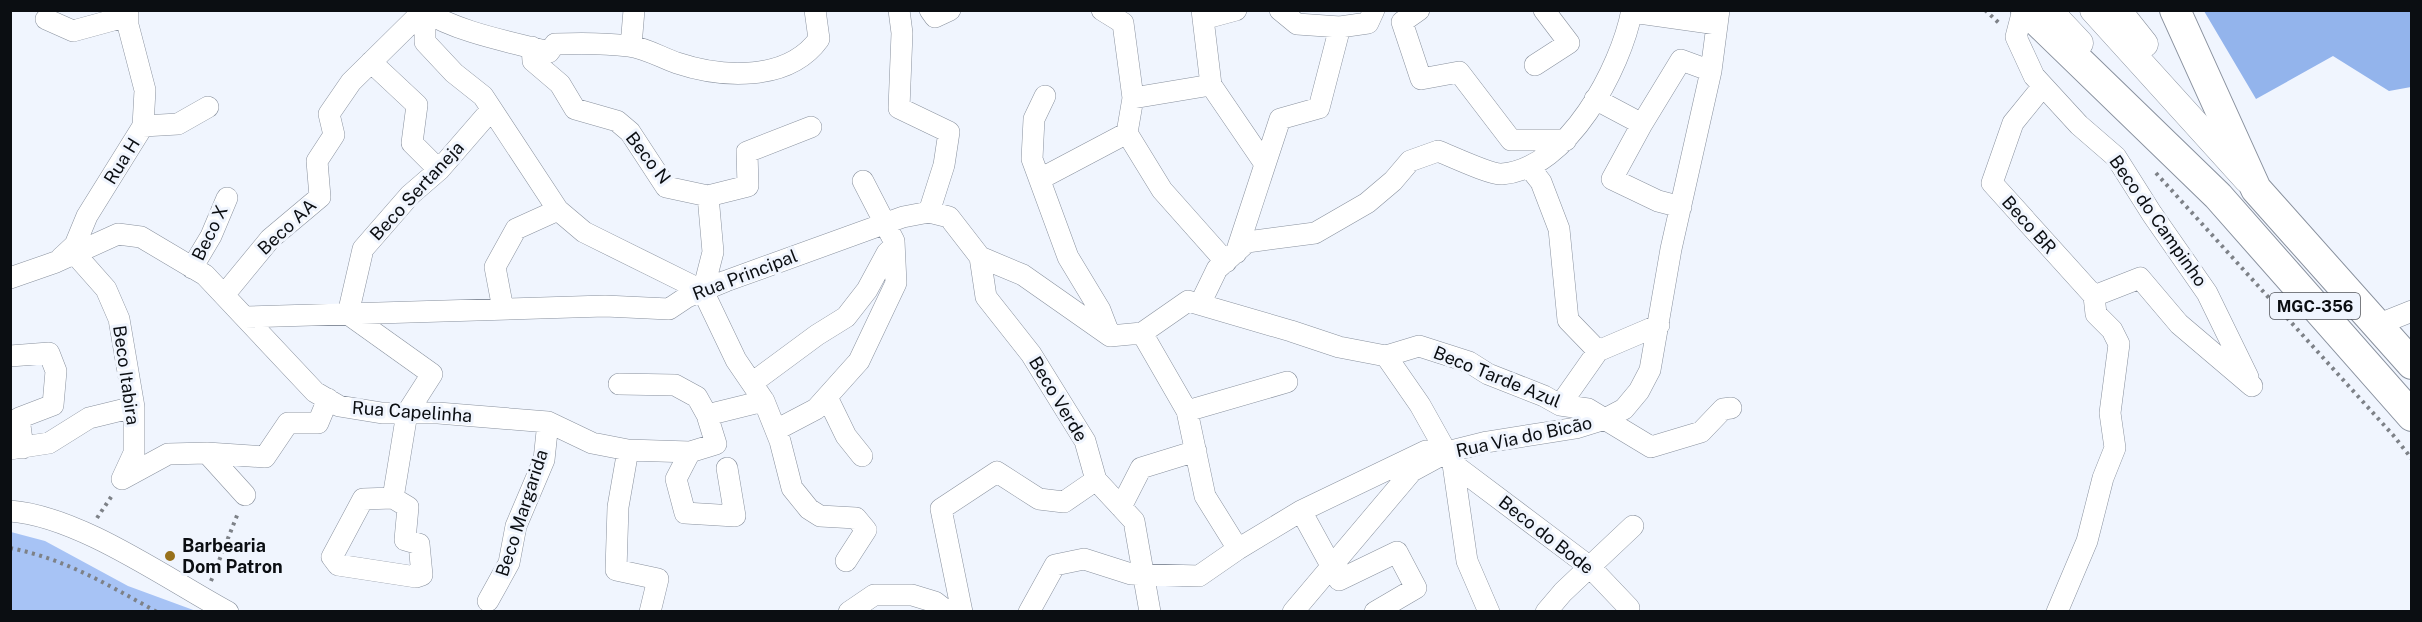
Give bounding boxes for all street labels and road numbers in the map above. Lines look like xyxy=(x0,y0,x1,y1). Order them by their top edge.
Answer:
street label: Beco N xyxy=(622,128,675,188)
street label: Rua H xyxy=(99,134,144,188)
street label: Beco Sertaneja xyxy=(365,137,468,245)
street label: Beco do Campinho xyxy=(2105,151,2212,290)
street label: Beco BR xyxy=(1998,191,2061,258)
street label: Beco AA xyxy=(253,194,320,259)
street label: Beco X xyxy=(187,202,232,264)
street label: Rua Principal xyxy=(689,245,800,304)
road number: MGC-356 xyxy=(2270,293,2360,319)
street label: Beco Itabira xyxy=(109,324,144,426)
street label: Beco Tarde Azul xyxy=(1430,341,1564,412)
street label: Beco Verde xyxy=(1025,352,1092,445)
street label: Rua Capelinha xyxy=(351,397,473,426)
street label: Rua Via do Bicão xyxy=(1454,412,1594,461)
street label: Beco Margarida xyxy=(491,447,552,579)
street label: Beco do Bode xyxy=(1495,491,1598,578)

